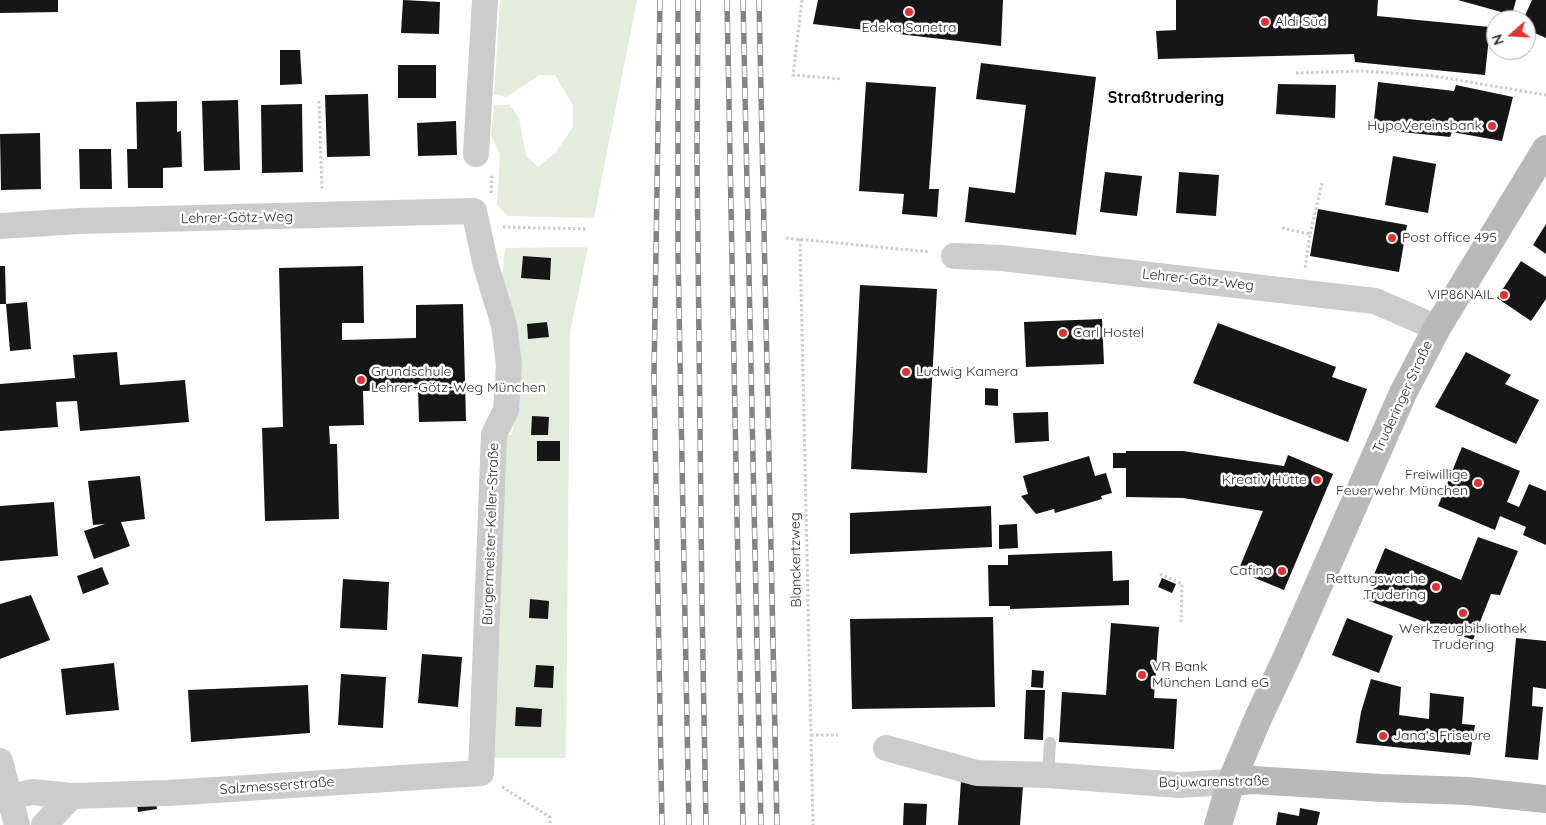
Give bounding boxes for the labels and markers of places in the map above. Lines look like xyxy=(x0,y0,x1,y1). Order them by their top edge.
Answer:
marker: Edeka Sanetra xyxy=(903,6,915,18)
place label: Aldi Süd xyxy=(1275,14,1327,30)
marker: Aldi Süd xyxy=(1259,16,1271,28)
place label: Edeka Sanetra xyxy=(862,20,956,36)
place label: HypoVereinsbank xyxy=(1367,118,1482,134)
marker: HypoVereinsbank xyxy=(1486,120,1498,132)
place label: Post office 495 xyxy=(1402,230,1497,246)
marker: Post office 495 xyxy=(1386,232,1398,244)
place label: VIP86NAIL xyxy=(1428,287,1494,303)
marker: VIP86NAIL xyxy=(1498,289,1510,301)
place label: Carl Hostel xyxy=(1073,325,1144,341)
marker: Carl Hostel xyxy=(1057,327,1069,339)
place label: Grundschule Lehrer-Götz-Weg München xyxy=(371,364,546,397)
place label: Ludwig Kamera xyxy=(916,364,1018,380)
marker: Ludwig Kamera xyxy=(900,366,912,378)
marker: Grundschule Lehrer-Götz-Weg München xyxy=(355,374,367,386)
place label: Freiwillige Feuerwehr München xyxy=(1336,467,1468,500)
place label: Kreativ Hütte xyxy=(1222,472,1307,488)
marker: Kreativ Hütte xyxy=(1311,474,1323,486)
marker: Freiwillige Feuerwehr München xyxy=(1472,477,1484,489)
place label: Cafino xyxy=(1230,563,1272,579)
marker: Cafino xyxy=(1276,565,1288,577)
place label: Rettungswache Trudering xyxy=(1326,571,1426,604)
marker: Rettungswache Trudering xyxy=(1430,581,1442,593)
marker: Werkzeugbibliothek Trudering xyxy=(1457,607,1469,619)
place label: Werkzeugbibliothek Trudering xyxy=(1399,621,1527,654)
place label: VR Bank München Land eG xyxy=(1152,659,1269,692)
marker: VR Bank München Land eG xyxy=(1136,669,1148,681)
place label: Jana's Friseure xyxy=(1393,728,1491,744)
marker: Jana's Friseure xyxy=(1377,730,1389,742)

